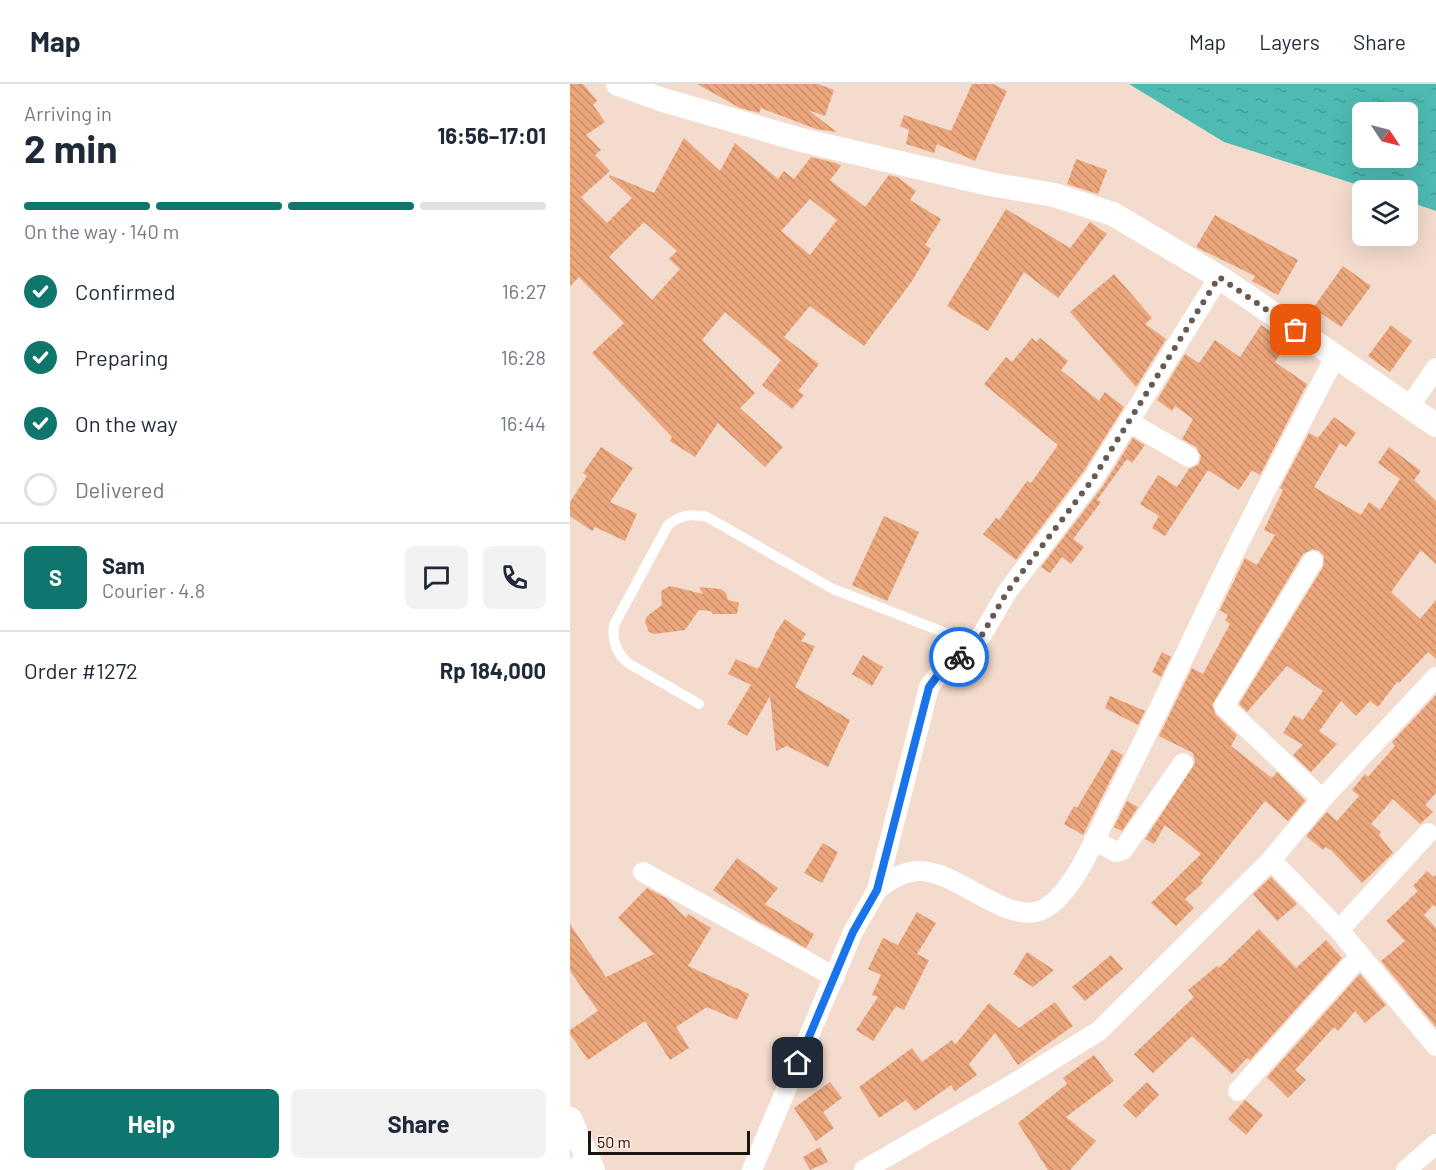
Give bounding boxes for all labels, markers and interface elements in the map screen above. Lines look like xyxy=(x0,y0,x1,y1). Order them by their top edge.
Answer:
text: Map xyxy=(30,24,81,58)
text: Map xyxy=(1189,29,1226,54)
text: Layers xyxy=(1259,29,1320,54)
text: Share xyxy=(1353,29,1406,54)
text: Arriving in xyxy=(24,101,112,125)
north arrow xyxy=(1352,102,1418,168)
map controls xyxy=(1352,102,1418,246)
text: 16:56–17:01 xyxy=(437,122,546,148)
text: 2 min xyxy=(24,124,117,171)
button: layers xyxy=(1352,180,1418,246)
text: On the way · 140 m xyxy=(24,219,179,243)
icon: check xyxy=(24,275,57,308)
text: Confirmed xyxy=(75,278,175,304)
text: 16:27 xyxy=(502,279,546,303)
pin xyxy=(1270,304,1321,355)
icon: bag xyxy=(1279,313,1312,346)
icon: check xyxy=(24,341,57,374)
text: Preparing xyxy=(75,344,168,370)
text: 16:28 xyxy=(501,345,546,369)
icon: check xyxy=(24,407,57,440)
text: On the way xyxy=(75,410,178,436)
text: 16:44 xyxy=(500,411,546,435)
text: Delivered xyxy=(75,476,164,502)
button: chat xyxy=(405,546,468,609)
button: phone xyxy=(483,546,546,609)
text: Sam xyxy=(102,552,145,578)
text: S xyxy=(49,564,62,590)
text: Courier · 4.8 xyxy=(102,578,205,602)
courier xyxy=(929,627,989,687)
icon: bike xyxy=(943,641,976,674)
text: Order #1272 xyxy=(24,657,138,683)
text: Rp 184,000 xyxy=(440,657,546,683)
pin xyxy=(772,1037,823,1088)
icon: home xyxy=(781,1046,814,1079)
button: Help xyxy=(24,1089,279,1158)
button: Share xyxy=(291,1089,546,1158)
scale bar xyxy=(588,1128,750,1156)
text: 50 m xyxy=(597,1132,631,1151)

